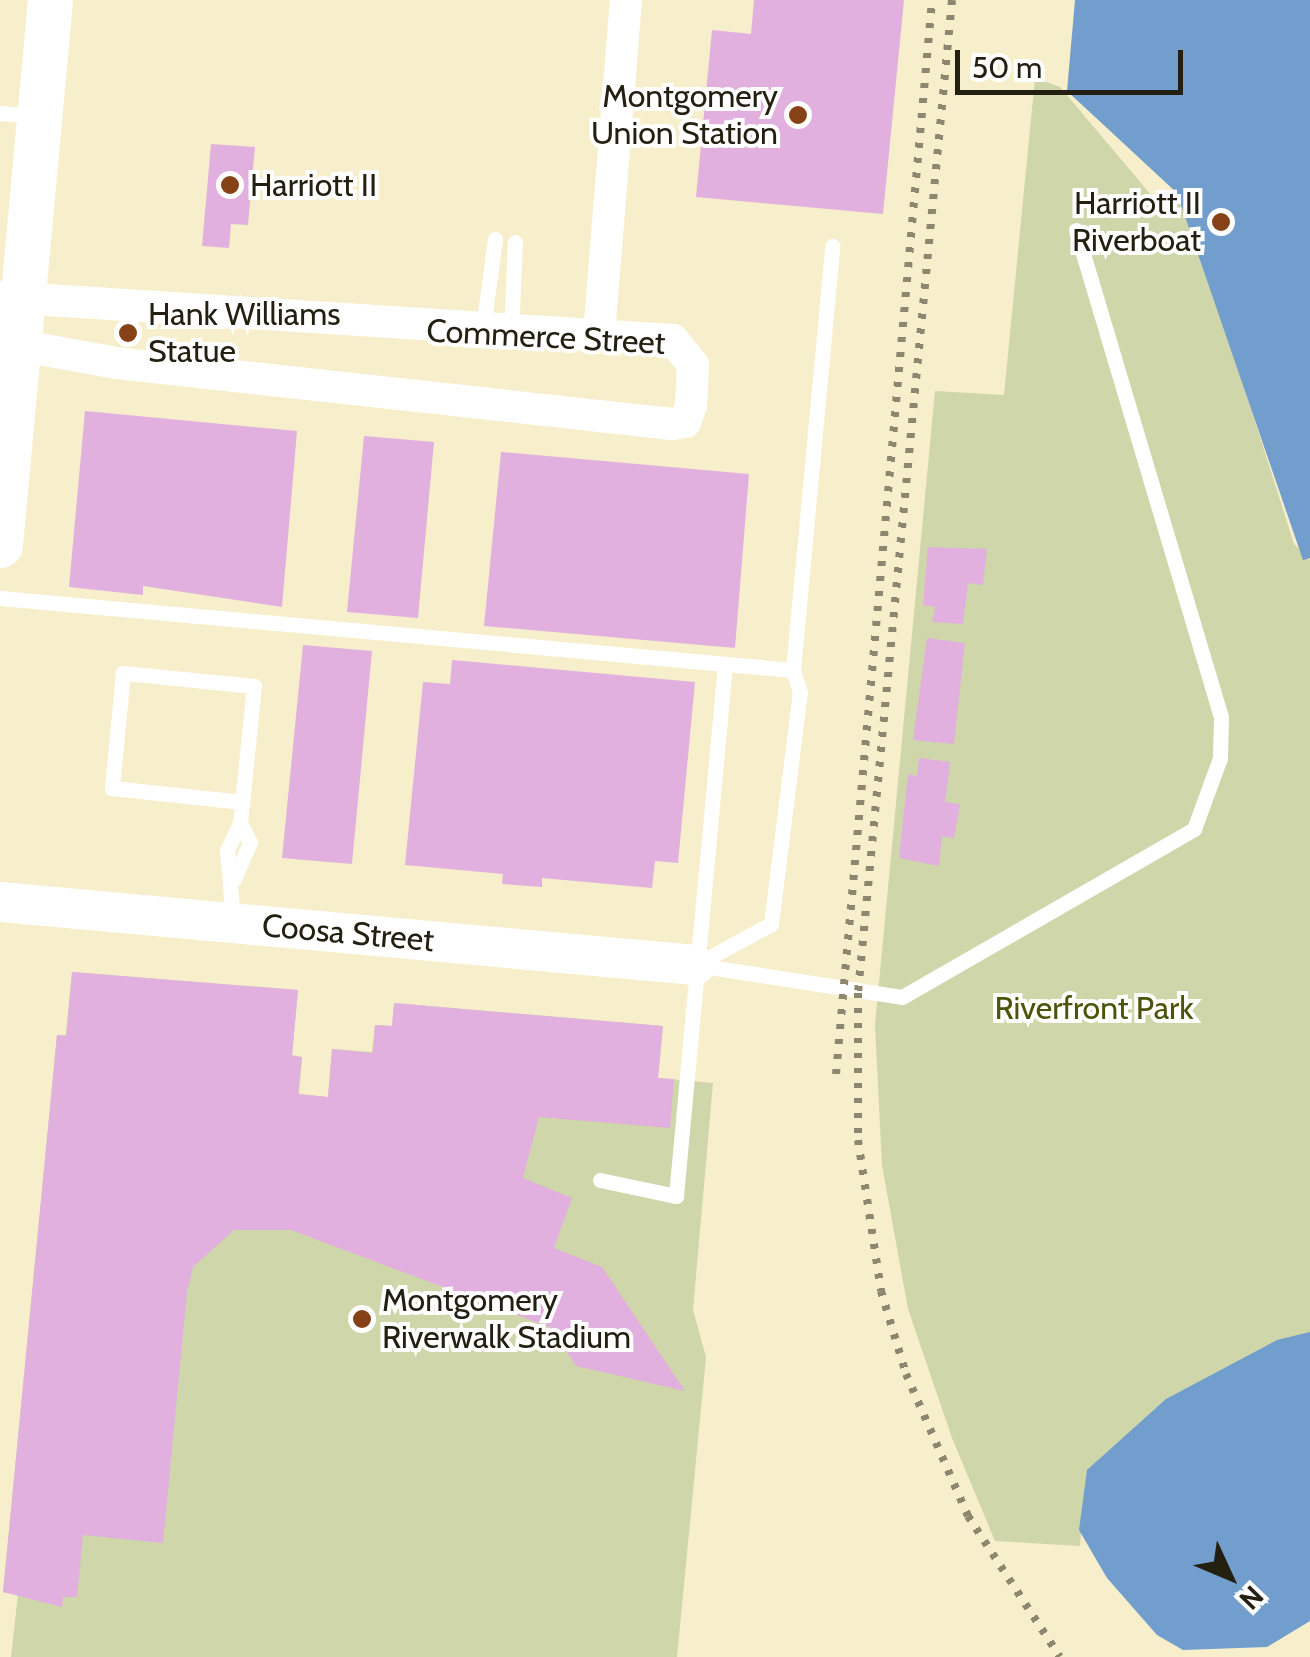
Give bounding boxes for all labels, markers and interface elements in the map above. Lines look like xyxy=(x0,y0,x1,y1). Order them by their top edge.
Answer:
scale bar xyxy=(960,30,1188,92)
text: 50 m xyxy=(972,49,1042,86)
place label: Montgomery Union Station xyxy=(591,78,778,153)
marker: Montgomery Union Station xyxy=(787,104,809,126)
place label: Harriott II xyxy=(250,166,377,204)
marker: Harriott II xyxy=(219,174,241,196)
place label: Harriott II Riverboat xyxy=(1072,185,1201,260)
marker: Harriott II Riverboat xyxy=(1210,211,1232,233)
place label: Hank Williams Statue xyxy=(148,296,341,371)
street label: Commerce Street xyxy=(426,312,666,362)
marker: Hank Williams Statue xyxy=(117,322,139,344)
street label: Coosa Street xyxy=(260,906,436,960)
park label: Riverfront Park xyxy=(995,989,1193,1027)
place label: Montgomery Riverwalk Stadium xyxy=(382,1282,631,1357)
marker: Montgomery Riverwalk Stadium xyxy=(351,1308,373,1330)
north arrow xyxy=(1180,1527,1280,1627)
text: N xyxy=(1232,1579,1271,1617)

